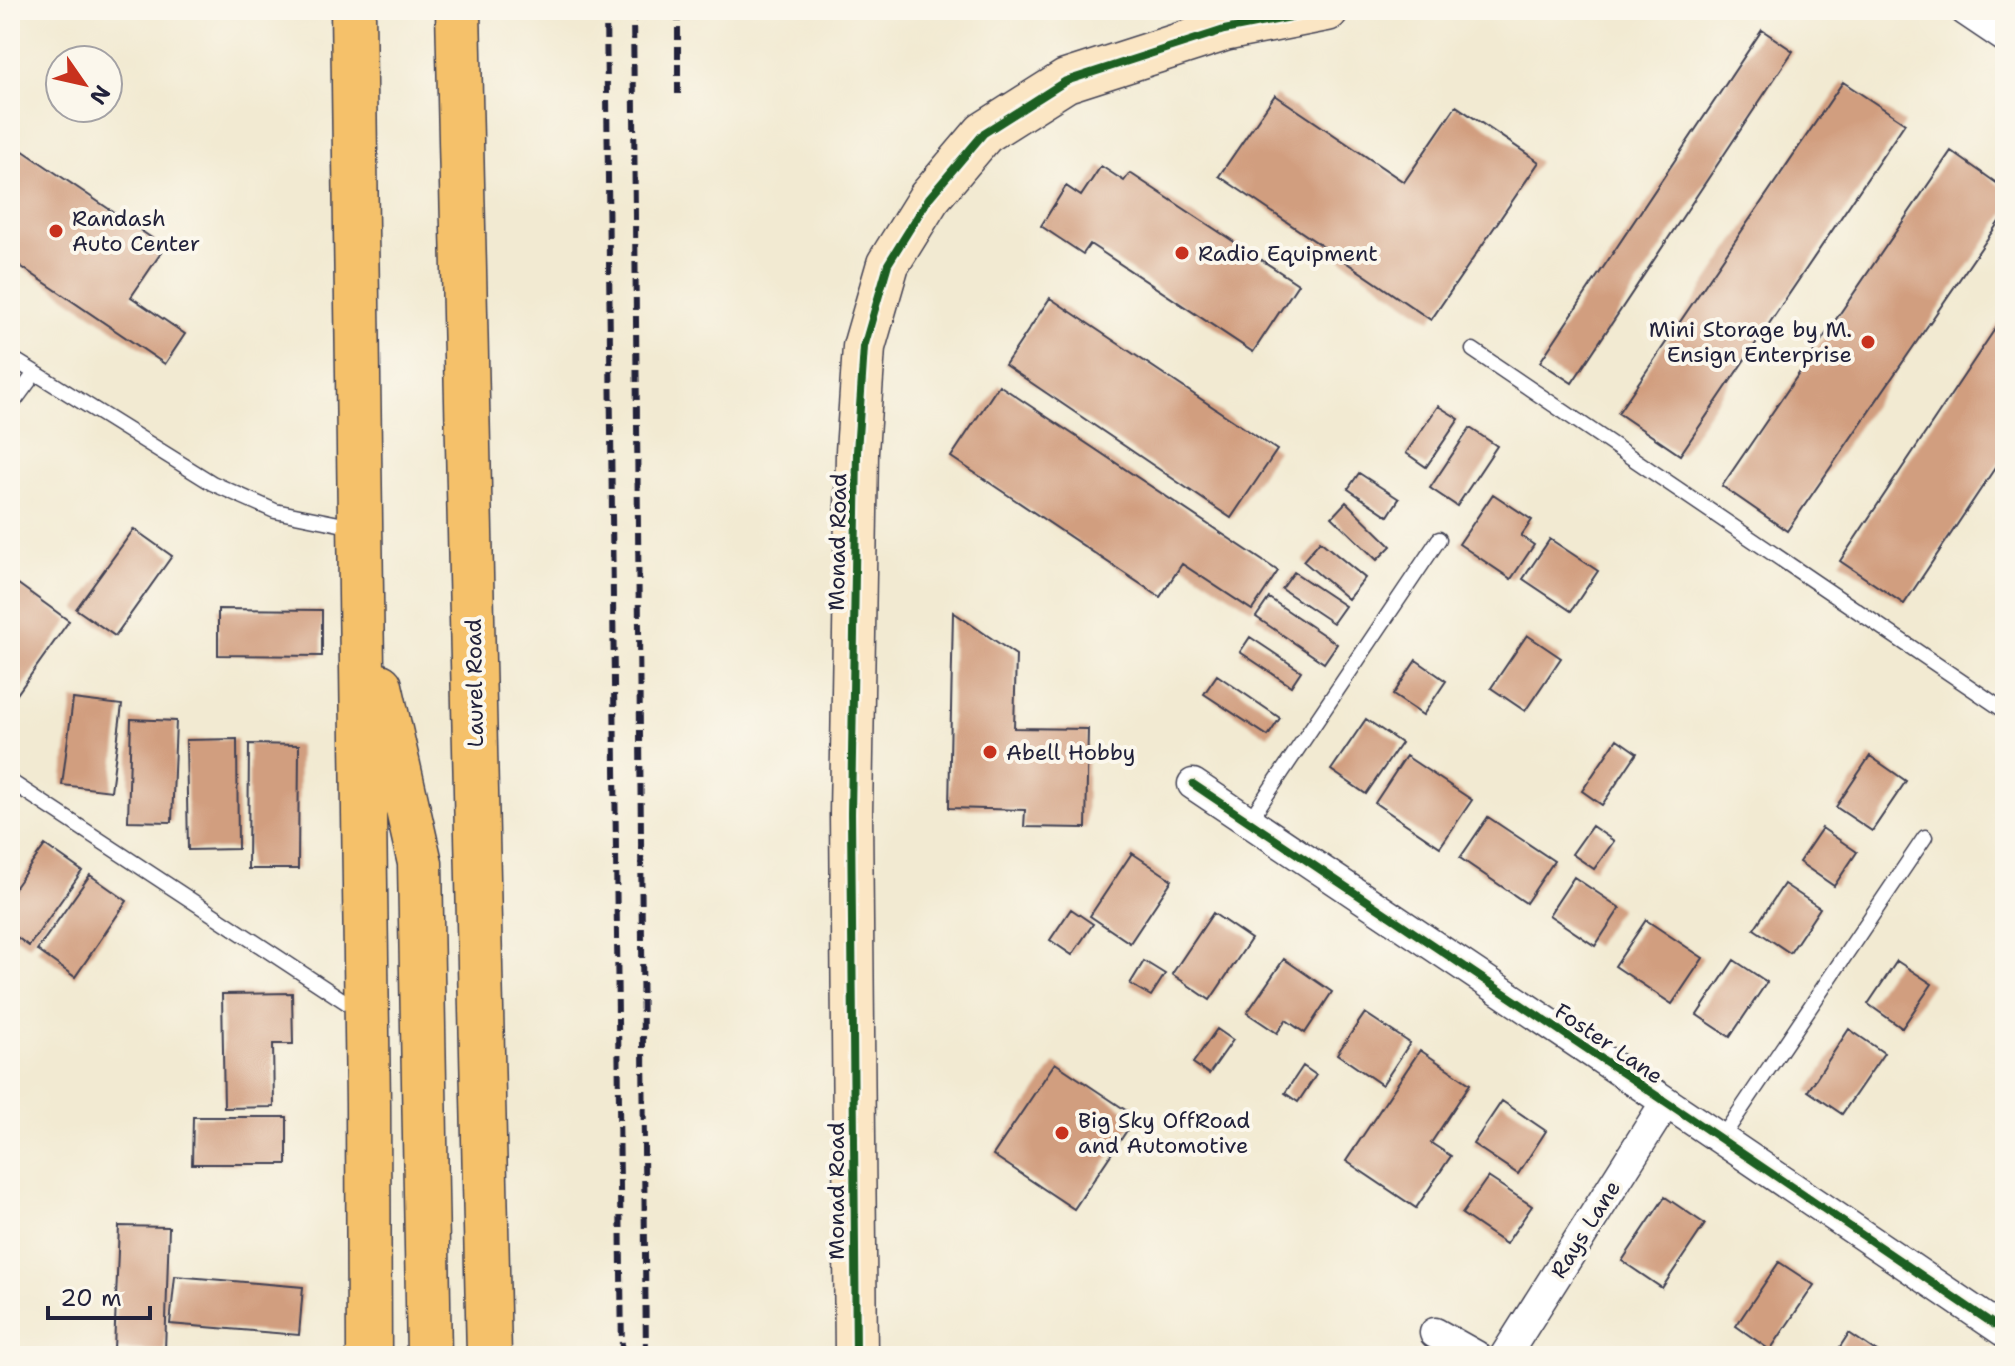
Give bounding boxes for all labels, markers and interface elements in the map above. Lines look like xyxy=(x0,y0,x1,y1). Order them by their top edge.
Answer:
north arrow xyxy=(44,44,124,124)
text: N xyxy=(83,80,117,110)
place label: Randash Auto Center xyxy=(72,204,200,258)
marker: Randash Auto Center xyxy=(47,222,65,240)
place label: Radio Equipment xyxy=(1198,239,1378,268)
marker: Radio Equipment xyxy=(1173,244,1191,262)
place label: Mini Storage by M. Ensign Enterprise xyxy=(1649,315,1852,369)
marker: Mini Storage by M. Ensign Enterprise xyxy=(1859,333,1877,351)
street label: Monad Road xyxy=(822,473,853,611)
street label: Laurel Road xyxy=(459,618,490,748)
place label: Abell Hobby xyxy=(1006,738,1136,767)
marker: Abell Hobby xyxy=(981,743,999,761)
street label: Foster Lane xyxy=(1549,996,1669,1090)
place label: Big Sky OffRoad and Automotive xyxy=(1078,1106,1250,1160)
street label: Monad Road xyxy=(822,1122,851,1260)
marker: Big Sky OffRoad and Automotive xyxy=(1053,1124,1071,1142)
street label: Rays Lane xyxy=(1544,1175,1627,1284)
scale bar xyxy=(48,1270,150,1320)
text: 20 m xyxy=(60,1282,122,1314)

